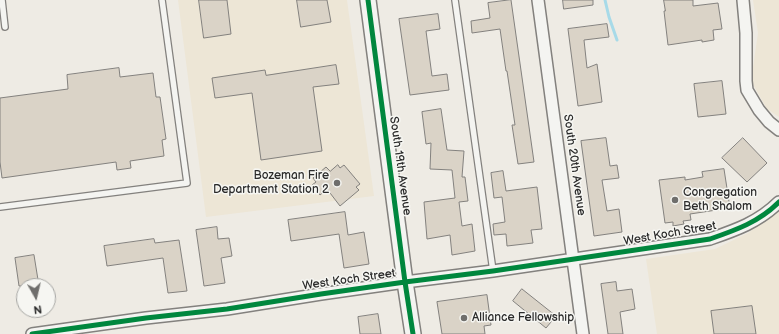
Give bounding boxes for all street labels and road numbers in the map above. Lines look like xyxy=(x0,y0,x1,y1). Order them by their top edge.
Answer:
street label: South 20th Avenue xyxy=(560,113,588,217)
street label: South 19th Avenue xyxy=(386,116,414,216)
street label: West Koch Street xyxy=(623,219,717,249)
street label: West Koch Street xyxy=(302,266,396,294)

